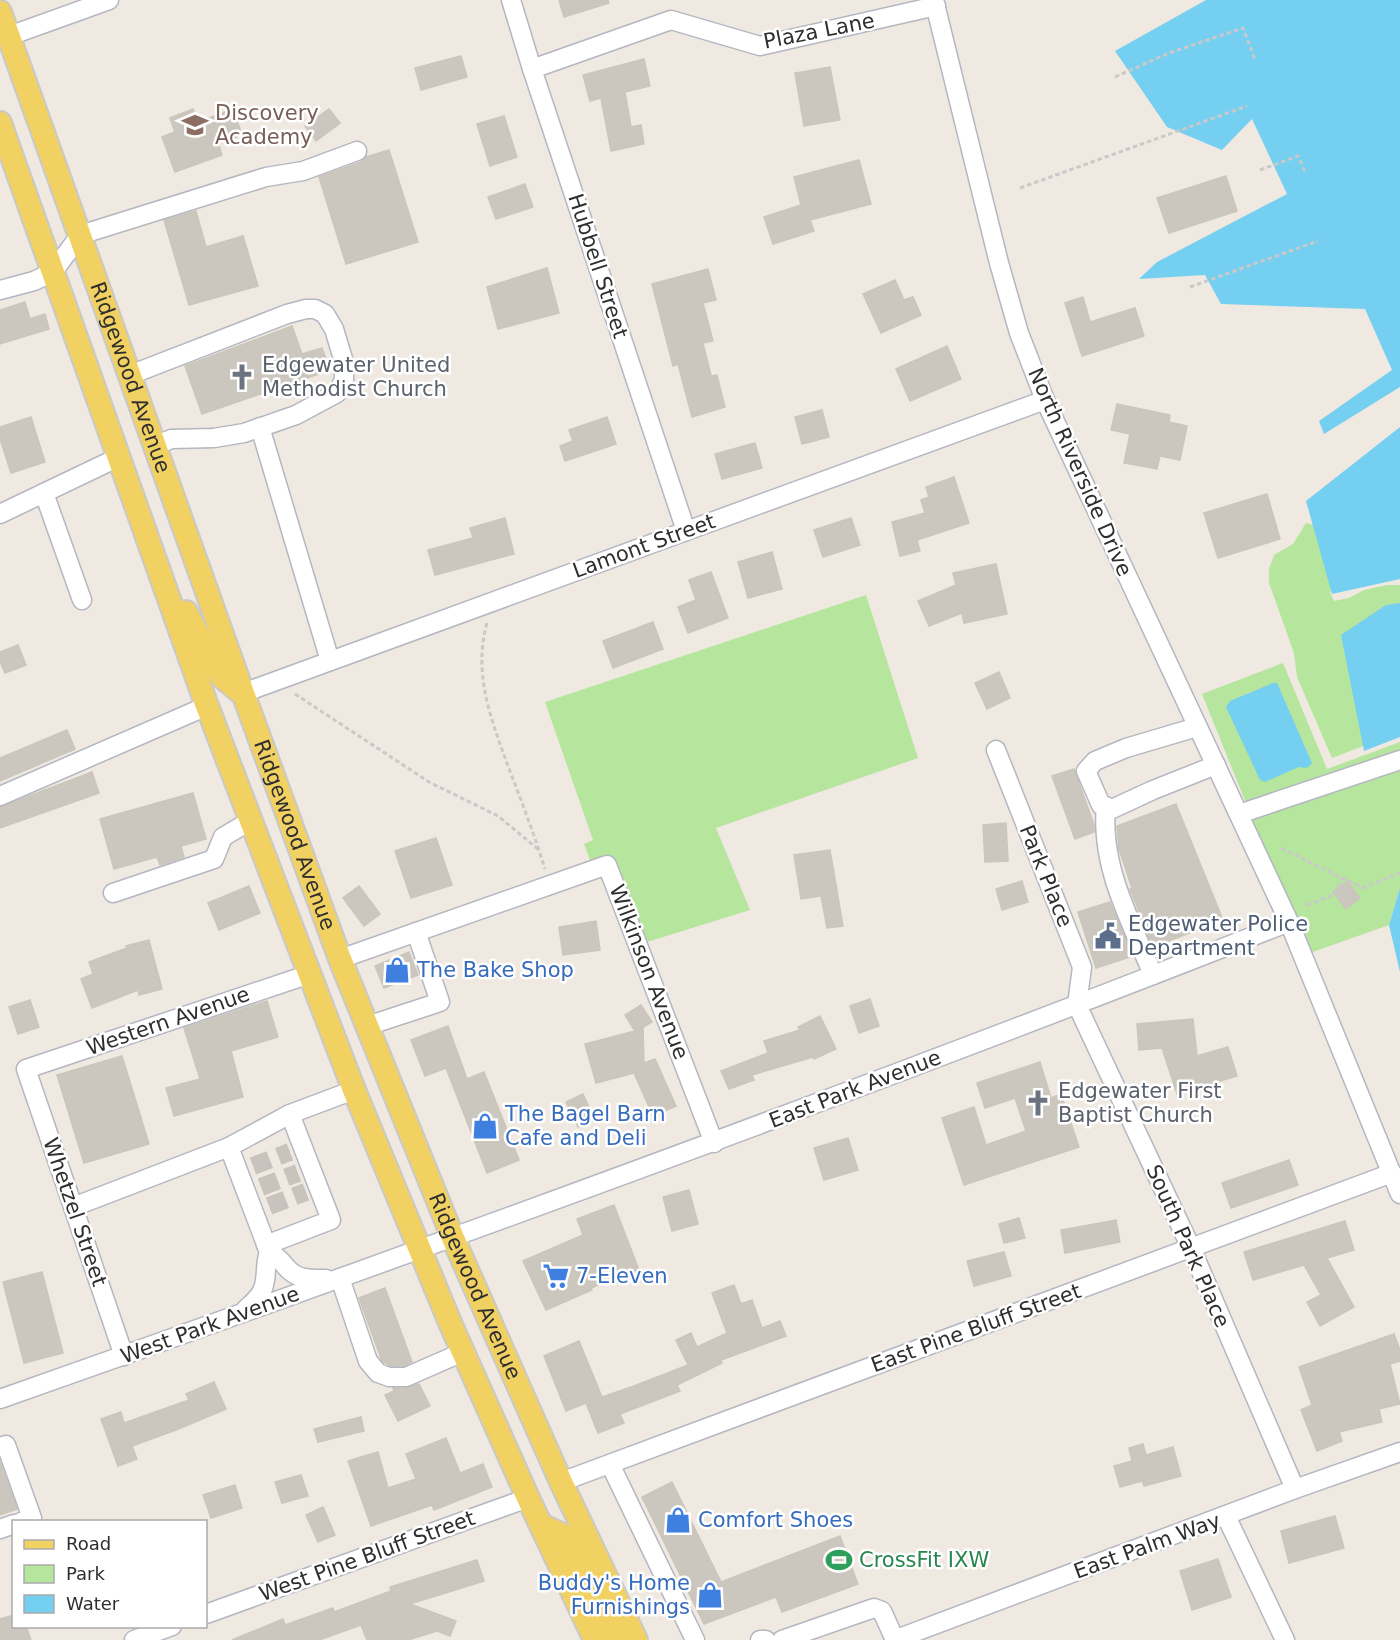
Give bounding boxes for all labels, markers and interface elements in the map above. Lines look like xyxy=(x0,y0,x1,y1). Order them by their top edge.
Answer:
street label: Plaza Lane xyxy=(761,8,877,54)
place label: Discovery Academy xyxy=(215,101,319,149)
school or university icon: Discovery Academy xyxy=(180,110,210,140)
street label: Hubbell Street xyxy=(563,191,633,341)
street label: Ridgewood Avenue xyxy=(85,279,175,476)
place label: Edgewater United Methodist Church xyxy=(262,353,450,401)
church icon: Edgewater United Methodist Church xyxy=(227,362,257,392)
street label: North Riverside Drive xyxy=(1023,364,1137,580)
street label: Lamont Street xyxy=(569,509,719,583)
street label: Ridgewood Avenue xyxy=(249,736,340,933)
street label: Park Place xyxy=(1015,821,1077,931)
street label: Wilkinson Avenue xyxy=(605,881,693,1063)
place label: Edgewater Police Department xyxy=(1128,912,1308,960)
public building icon: Edgewater Police Department xyxy=(1093,921,1123,951)
shop icon: The Bake Shop xyxy=(382,955,412,985)
place label: The Bake Shop xyxy=(416,958,574,982)
street label: Western Avenue xyxy=(83,982,253,1060)
street label: East Park Avenue xyxy=(766,1045,944,1133)
place label: Edgewater First Baptist Church xyxy=(1058,1079,1222,1127)
church icon: Edgewater First Baptist Church xyxy=(1023,1088,1053,1118)
place label: The Bagel Barn Cafe and Deli xyxy=(504,1102,666,1150)
shop icon: The Bagel Barn Cafe and Deli xyxy=(470,1111,500,1141)
street label: Whetzel Street xyxy=(38,1135,112,1289)
street label: South Park Place xyxy=(1141,1161,1235,1331)
street label: Ridgewood Avenue xyxy=(424,1189,526,1383)
supermarket icon: 7-Eleven xyxy=(541,1261,571,1291)
place label: 7-Eleven xyxy=(576,1264,668,1288)
street label: East Pine Bluff Street xyxy=(868,1279,1084,1377)
street label: West Park Avenue xyxy=(117,1282,303,1368)
shop icon: Comfort Shoes xyxy=(663,1505,693,1535)
street label: West Pine Bluff Street xyxy=(256,1506,478,1606)
place label: Comfort Shoes xyxy=(698,1508,853,1532)
street label: East Palm Way xyxy=(1070,1508,1224,1584)
legend xyxy=(12,1520,207,1628)
text: Road xyxy=(66,1533,111,1554)
sports icon: CrossFit IXW xyxy=(824,1545,854,1575)
place label: CrossFit IXW xyxy=(859,1548,989,1572)
text: Park xyxy=(66,1563,105,1584)
place label: Buddy's Home Furnishings xyxy=(538,1571,690,1619)
shop icon: Buddy's Home Furnishings xyxy=(695,1580,725,1610)
text: Water xyxy=(66,1593,120,1614)

